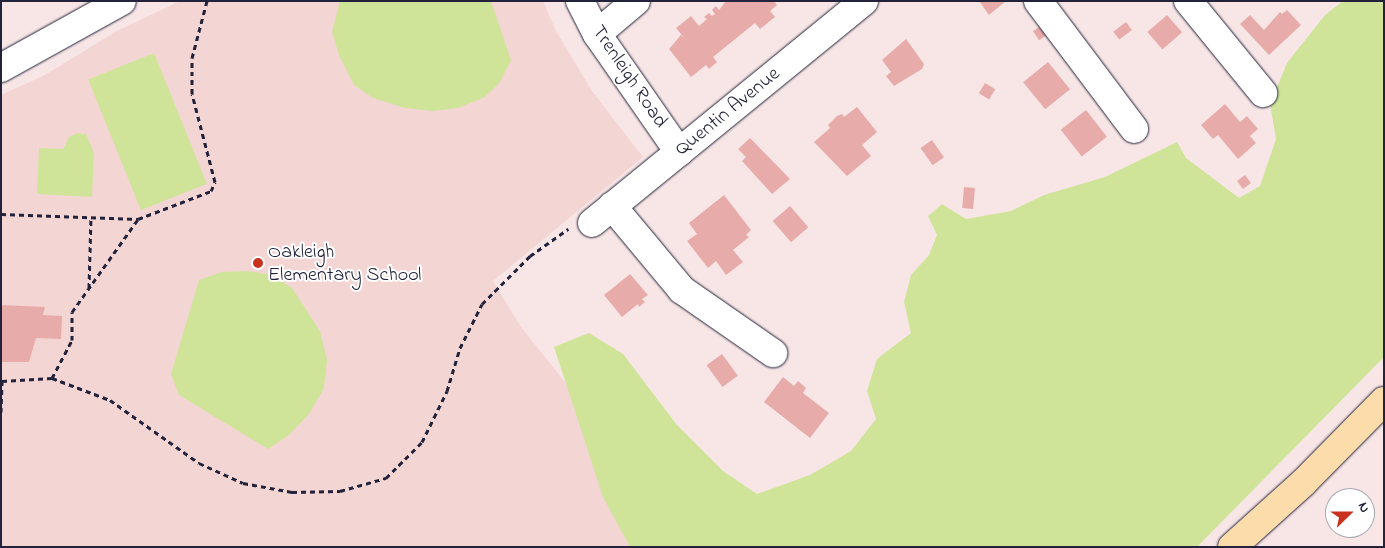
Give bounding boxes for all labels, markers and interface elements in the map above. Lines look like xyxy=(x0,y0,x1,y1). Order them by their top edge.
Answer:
street label: Trenleigh Road xyxy=(586,21,672,133)
street label: Quentin Avenue xyxy=(671,62,785,162)
place label: Oakleigh Elementary School xyxy=(268,240,421,287)
marker: Oakleigh Elementary School xyxy=(252,257,264,269)
north arrow xyxy=(1325,488,1375,538)
text: N xyxy=(1352,499,1375,516)

